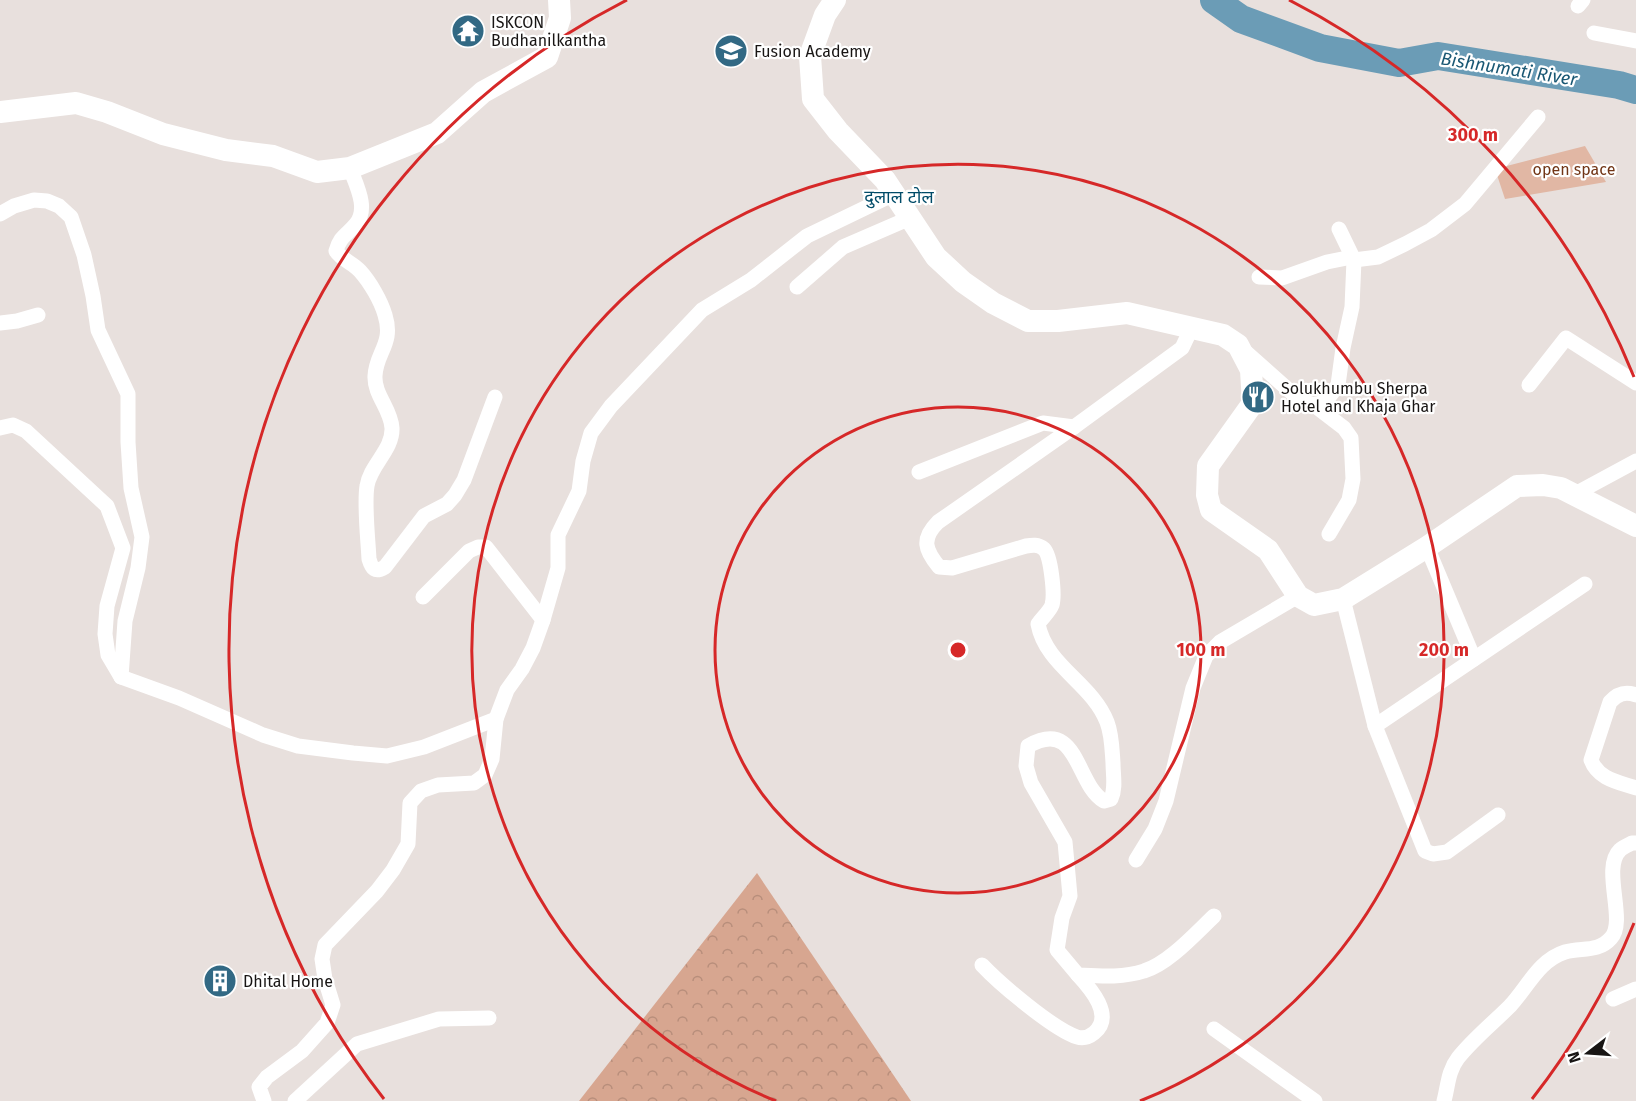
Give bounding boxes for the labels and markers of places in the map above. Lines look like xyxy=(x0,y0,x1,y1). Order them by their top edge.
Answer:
temple icon: ISKCON Budhanilkantha xyxy=(450,13,486,49)
place label: ISKCON Budhanilkantha xyxy=(491,13,606,50)
school or university icon: Fusion Academy xyxy=(713,33,749,69)
place label: Fusion Academy xyxy=(754,42,871,61)
restaurant icon: Solukhumbu Sherpa Hotel and Khaja Ghar xyxy=(1240,379,1276,415)
place label: Solukhumbu Sherpa Hotel and Khaja Ghar xyxy=(1281,379,1436,416)
centre of rings xyxy=(948,640,968,660)
building icon: Dhital Home xyxy=(202,963,238,999)
place label: Dhital Home xyxy=(243,972,333,991)

